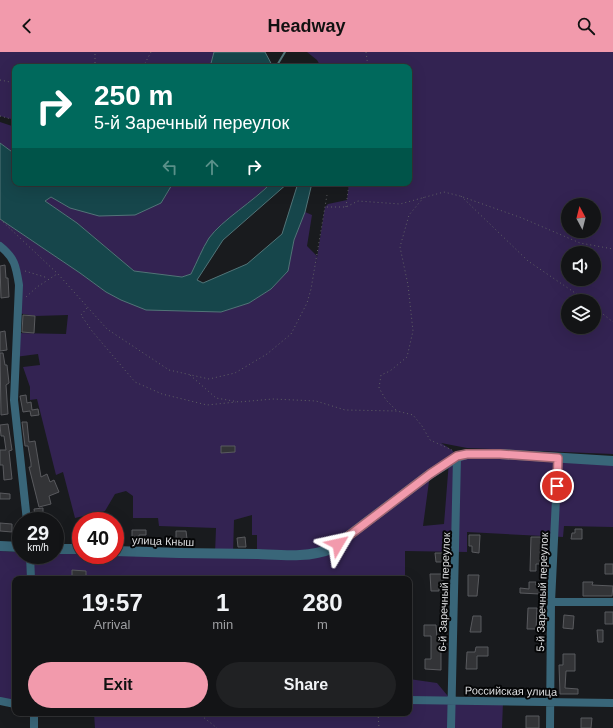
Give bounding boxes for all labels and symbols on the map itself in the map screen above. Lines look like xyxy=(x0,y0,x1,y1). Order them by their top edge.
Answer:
north arrow xyxy=(561,198,601,238)
pin xyxy=(540,469,574,503)
speed limit sign: 40 xyxy=(72,512,124,564)
position arrow xyxy=(317,523,359,565)
street label: 6-й Заречный переулок xyxy=(436,532,452,652)
street label: 5-й Заречный переулок xyxy=(534,532,550,652)
street label: улица Кныш xyxy=(132,534,195,548)
street label: Российская улица xyxy=(465,684,558,698)

